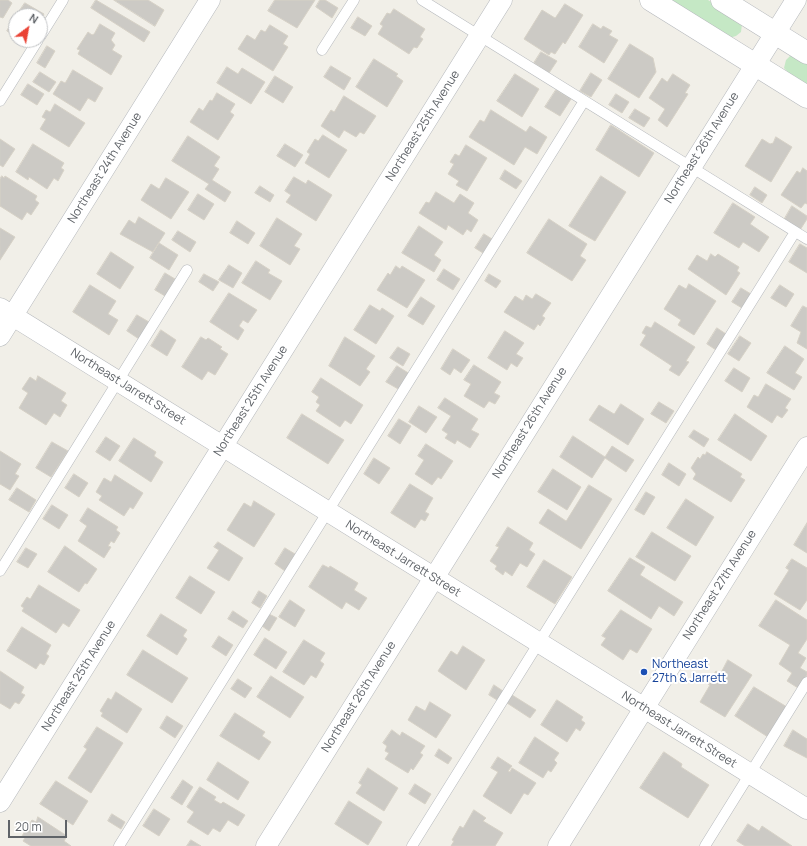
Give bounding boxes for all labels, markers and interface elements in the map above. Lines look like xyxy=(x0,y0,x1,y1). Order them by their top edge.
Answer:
north arrow xyxy=(8,8,48,48)
text: N xyxy=(27,10,41,27)
street label: Northeast 25th Avenue xyxy=(383,68,463,184)
street label: Northeast 26th Avenue xyxy=(662,90,742,206)
street label: Northeast 24th Avenue xyxy=(65,110,145,226)
street label: Northeast 25th Avenue xyxy=(211,343,291,459)
street label: Northeast Jarrett Street xyxy=(68,346,188,428)
street label: Northeast 26th Avenue xyxy=(490,365,570,481)
street label: Northeast Jarrett Street xyxy=(343,518,463,600)
street label: Northeast 27th Avenue xyxy=(680,527,760,643)
street label: Northeast 25th Avenue xyxy=(39,618,119,734)
street label: Northeast 26th Avenue xyxy=(319,639,399,755)
place label: Northeast 27th & Jarrett xyxy=(652,658,726,686)
marker: Northeast 27th & Jarrett xyxy=(639,667,649,677)
street label: Northeast Jarrett Street xyxy=(619,689,739,771)
scale bar xyxy=(10,812,69,838)
text: 20 m xyxy=(15,818,42,835)

